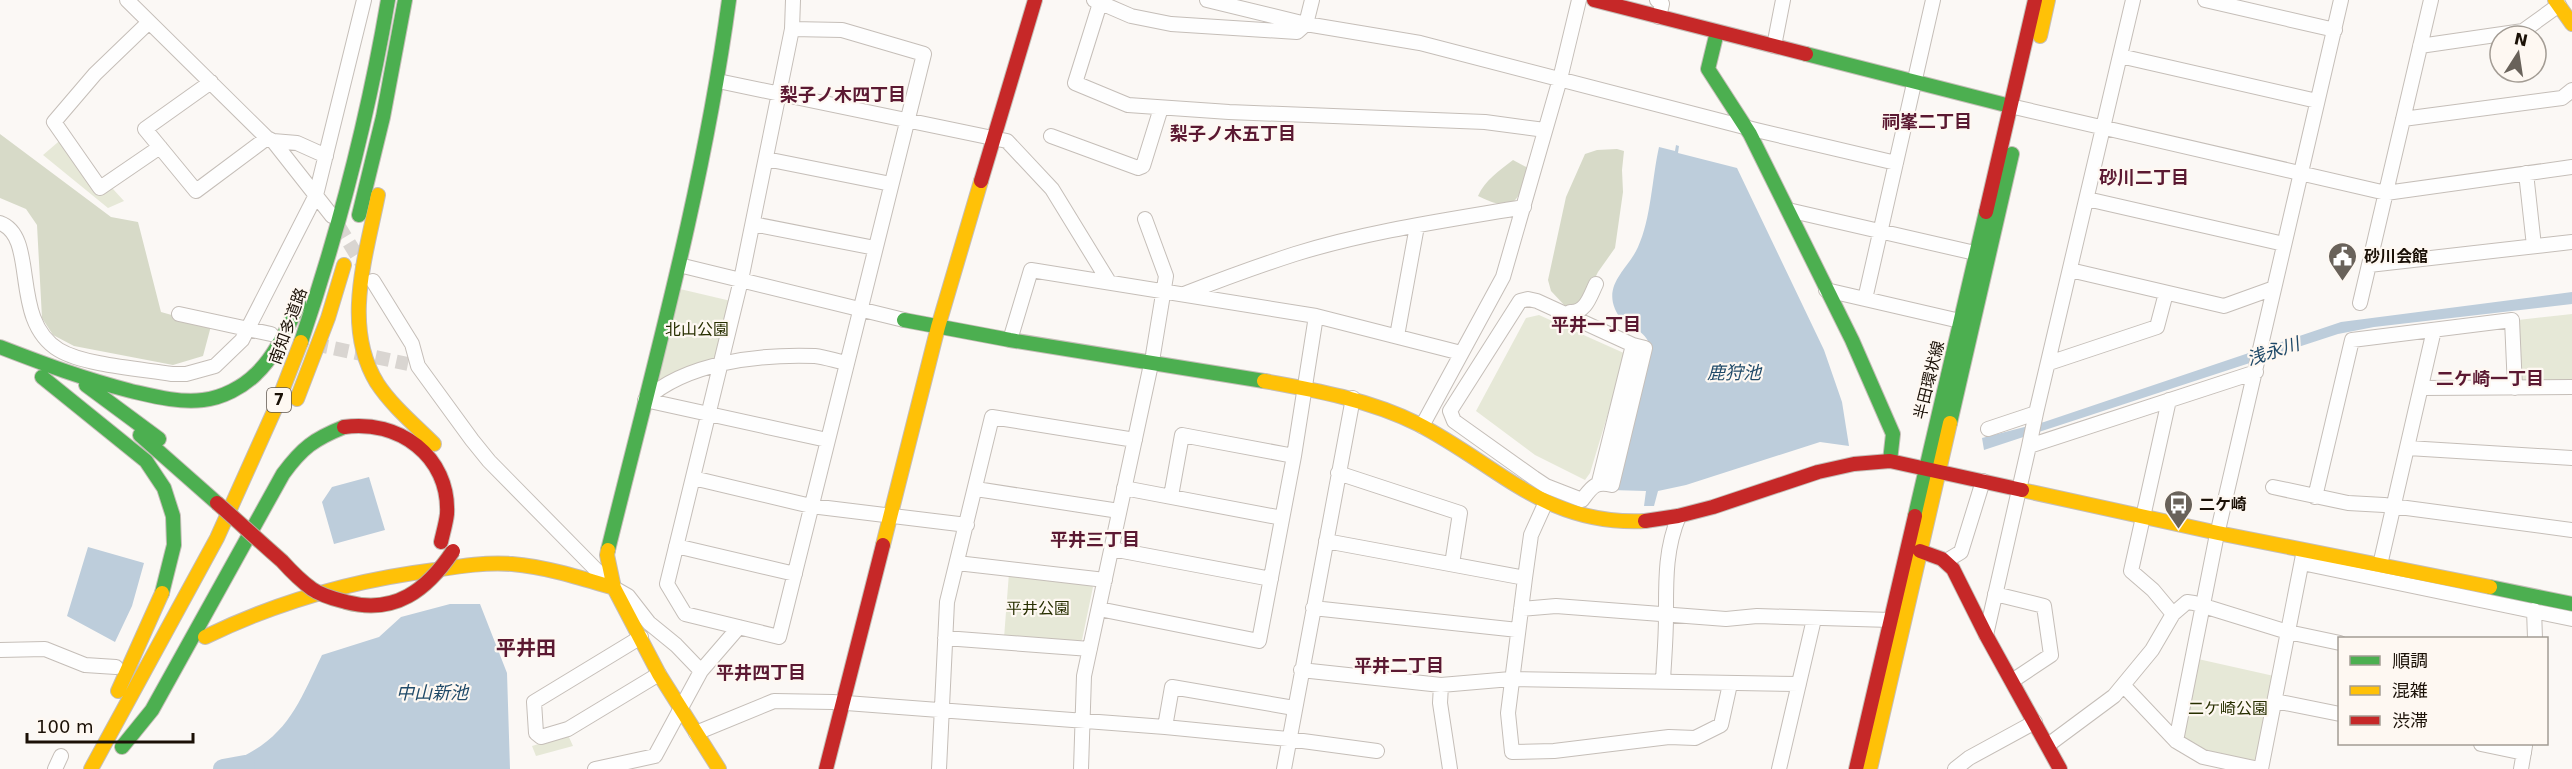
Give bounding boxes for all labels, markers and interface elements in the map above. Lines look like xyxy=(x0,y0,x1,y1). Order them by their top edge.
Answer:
north arrow xyxy=(2488,24,2548,84)
text: N xyxy=(2512,29,2530,51)
district label: 梨子ノ木四丁目 xyxy=(780,84,906,105)
district label: 祠峯二丁目 xyxy=(1882,111,1972,132)
district label: 梨子ノ木五丁目 xyxy=(1170,123,1296,144)
district label: 砂川二丁目 xyxy=(2099,167,2189,188)
public building icon: 砂川会館 xyxy=(2327,240,2359,282)
place label: 砂川会館 xyxy=(2364,247,2428,266)
street label: 南知多道路 xyxy=(265,285,311,367)
district label: 平井一丁目 xyxy=(1551,314,1641,335)
park label: 北山公園 xyxy=(665,320,729,339)
water label: 浅永川 xyxy=(2244,332,2304,369)
street label: 半田環状線 xyxy=(1910,339,1948,421)
water label: 鹿狩池 xyxy=(1707,362,1763,383)
district label: 二ケ崎一丁目 xyxy=(2436,368,2544,389)
road number: 7 xyxy=(267,388,291,412)
bus stop icon: 二ケ崎 xyxy=(2162,488,2194,530)
place label: 二ケ崎 xyxy=(2199,495,2247,514)
district label: 平井三丁目 xyxy=(1050,529,1140,550)
park label: 平井公園 xyxy=(1006,599,1070,618)
district label: 平井田 xyxy=(496,636,556,660)
legend xyxy=(2338,637,2548,745)
text: 順調 xyxy=(2392,650,2428,671)
district label: 平井二丁目 xyxy=(1354,655,1444,676)
district label: 平井四丁目 xyxy=(716,662,806,683)
text: 混雑 xyxy=(2392,680,2428,701)
water label: 中山新池 xyxy=(396,682,470,703)
park label: 二ケ崎公園 xyxy=(2188,699,2268,718)
scale bar xyxy=(27,706,194,744)
text: 渋滞 xyxy=(2392,710,2428,731)
text: 100 m xyxy=(36,716,94,737)

